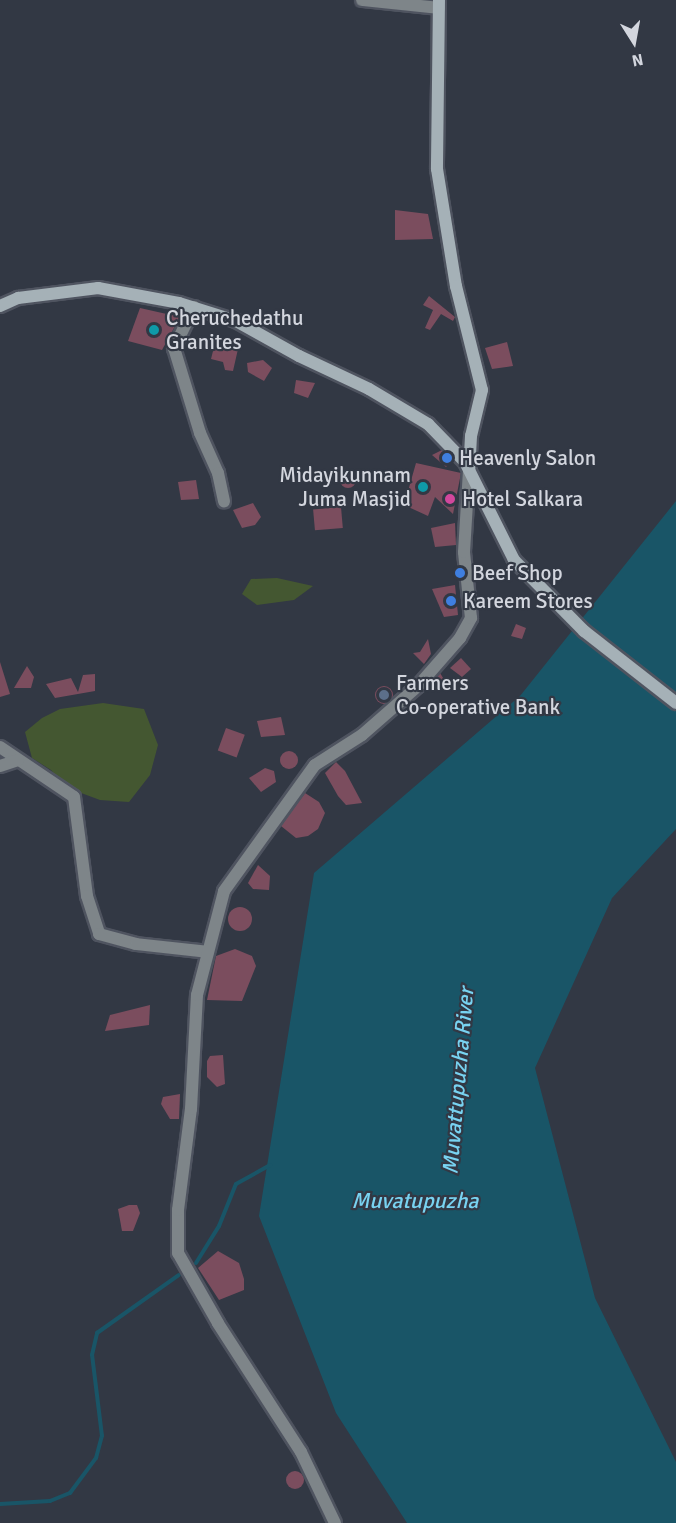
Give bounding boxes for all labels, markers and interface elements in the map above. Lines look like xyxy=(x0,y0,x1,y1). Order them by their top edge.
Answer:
north arrow xyxy=(604,12,664,72)
text: N xyxy=(630,49,645,71)
place label: Cheruchedathu Granites xyxy=(166,305,303,355)
marker: Cheruchedathu Granites xyxy=(147,323,161,337)
place label: Heavenly Salon xyxy=(459,445,596,471)
marker: Heavenly Salon xyxy=(440,451,454,465)
place label: Midayikunnam Juma Masjid xyxy=(279,462,411,512)
marker: Midayikunnam Juma Masjid xyxy=(416,480,430,494)
place label: Hotel Salkara xyxy=(462,486,583,512)
marker: Hotel Salkara xyxy=(443,492,457,506)
place label: Beef Shop xyxy=(472,560,563,586)
marker: Beef Shop xyxy=(453,566,467,580)
place label: Kareem Stores xyxy=(463,588,593,614)
marker: Kareem Stores xyxy=(444,594,458,608)
place label: Farmers Co-operative Bank xyxy=(396,670,560,720)
marker: Farmers Co-operative Bank xyxy=(377,688,391,702)
water label: Muvattupuzha River xyxy=(437,987,479,1175)
water label: Muvatupuzha xyxy=(351,1188,479,1214)

